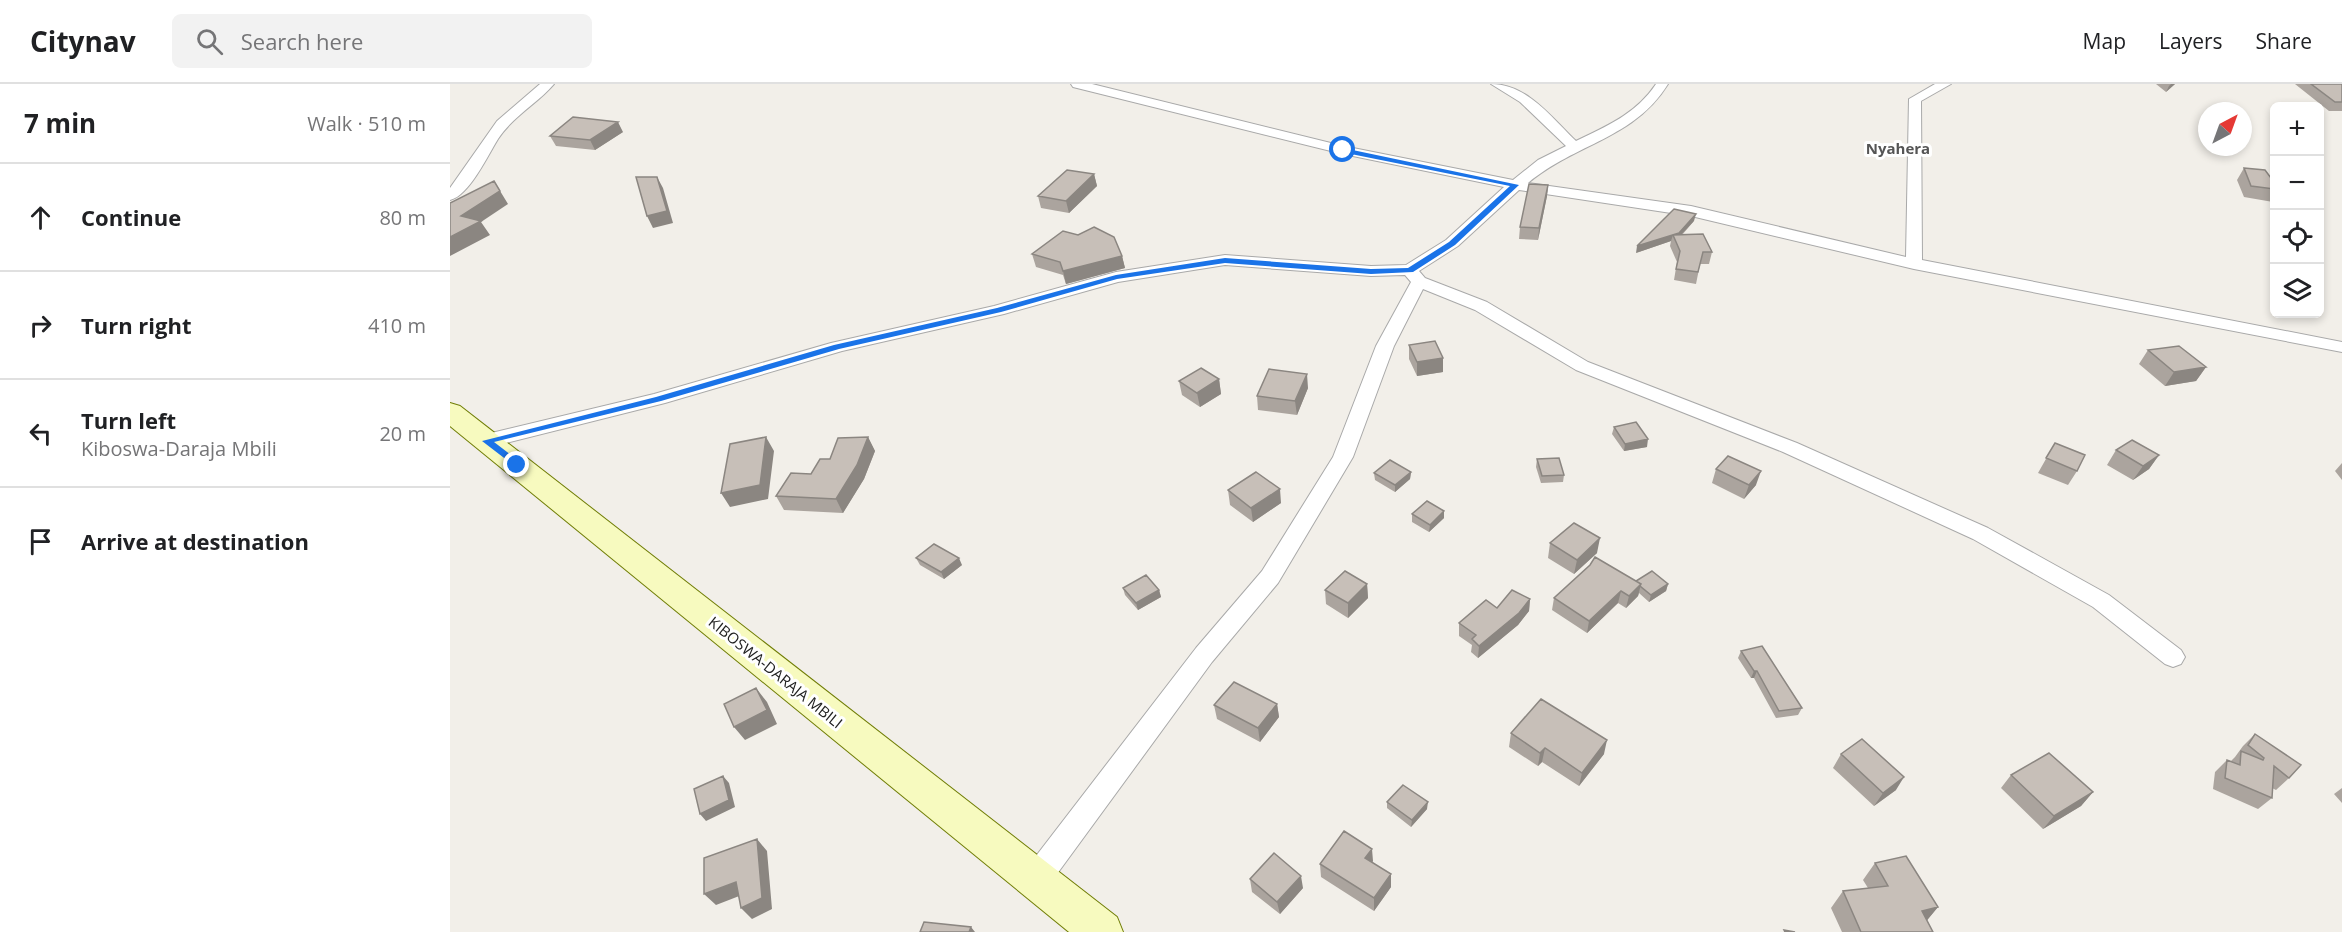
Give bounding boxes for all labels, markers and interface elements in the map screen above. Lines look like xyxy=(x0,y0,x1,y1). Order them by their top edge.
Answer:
search box xyxy=(172,14,592,68)
text: Citynav xyxy=(30,22,136,60)
icon: search xyxy=(193,25,226,58)
text: Search here xyxy=(241,26,363,56)
text: Map xyxy=(2083,27,2126,55)
text: Layers xyxy=(2159,27,2223,55)
text: Share xyxy=(2256,27,2312,55)
north arrow xyxy=(2198,102,2252,156)
map controls xyxy=(2270,102,2324,318)
button: + xyxy=(2270,102,2324,156)
text: 7 min xyxy=(24,105,96,141)
text: Walk · 510 m xyxy=(307,110,426,137)
route start xyxy=(1329,136,1355,162)
district label: Nyahera xyxy=(1866,138,1930,158)
button: − xyxy=(2270,156,2324,210)
icon: ahead xyxy=(24,201,57,234)
text: Continue xyxy=(81,202,181,232)
text: 80 m xyxy=(379,204,426,231)
button: locate xyxy=(2270,210,2324,264)
button: layers xyxy=(2270,264,2324,318)
icon: right xyxy=(24,309,57,342)
text: Turn right xyxy=(81,310,192,340)
text: 410 m xyxy=(368,312,426,339)
text: Turn left xyxy=(81,405,176,435)
icon: left xyxy=(24,417,57,450)
text: 20 m xyxy=(379,420,426,447)
text: Kiboswa-Daraja Mbili xyxy=(81,435,277,462)
route end xyxy=(503,451,529,477)
icon: arrive xyxy=(24,525,57,558)
text: Arrive at destination xyxy=(81,526,309,556)
street label: KIBOSWA-DARAJA MBILI xyxy=(705,612,847,732)

